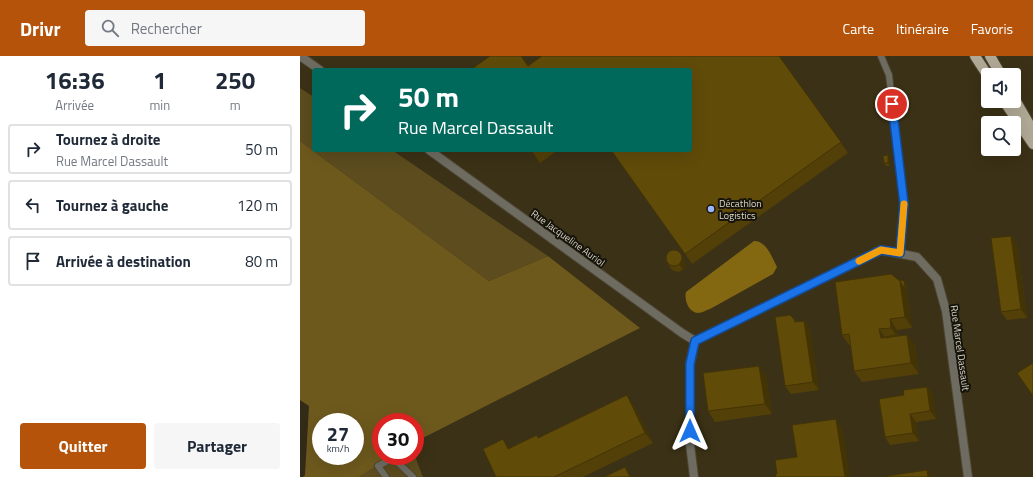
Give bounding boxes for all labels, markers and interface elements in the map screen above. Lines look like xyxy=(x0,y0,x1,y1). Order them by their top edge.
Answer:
search box xyxy=(85,10,365,46)
text: Drivr xyxy=(20,14,61,43)
icon: search xyxy=(99,17,121,39)
text: Rechercher xyxy=(131,17,202,40)
text: Carte xyxy=(843,18,874,39)
text: Itinéraire xyxy=(896,18,949,39)
text: Favoris xyxy=(971,18,1013,39)
text: 16:36 xyxy=(45,62,105,98)
text: 1 xyxy=(153,62,167,98)
text: 250 xyxy=(215,62,255,98)
map controls xyxy=(981,68,1021,156)
button: sound xyxy=(981,68,1021,108)
text: 50 m xyxy=(398,75,459,118)
icon: right xyxy=(332,84,384,136)
pin xyxy=(875,87,909,121)
icon: arrive xyxy=(881,93,903,115)
text: Arrivée xyxy=(55,95,94,115)
text: min xyxy=(149,95,170,115)
text: m xyxy=(230,95,241,115)
text: Rue Marcel Dassault xyxy=(398,114,553,141)
button: search xyxy=(981,116,1021,156)
text: Tournez à droite xyxy=(56,128,161,151)
icon: right xyxy=(22,138,44,160)
text: 50 m xyxy=(245,138,278,161)
text: Rue Marcel Dassault xyxy=(56,151,168,171)
icon: left xyxy=(22,194,44,216)
text: Tournez à gauche xyxy=(56,194,168,217)
text: 120 m xyxy=(237,194,278,217)
place label: Décathlon Logistics xyxy=(719,196,762,223)
marker: Décathlon Logistics xyxy=(706,204,716,214)
street label: Rue Jacqueline Auriol xyxy=(528,206,608,270)
icon: arrive xyxy=(22,250,44,272)
text: Arrivée à destination xyxy=(56,250,191,273)
text: 80 m xyxy=(245,250,278,273)
street label: Rue Marcel Dassault xyxy=(947,304,973,392)
position arrow xyxy=(669,410,711,452)
speed limit sign: 30 xyxy=(372,413,424,465)
text: 27 xyxy=(327,418,349,449)
button: Quitter xyxy=(20,423,146,469)
button: Partager xyxy=(154,423,280,469)
text: km/h xyxy=(327,441,349,456)

